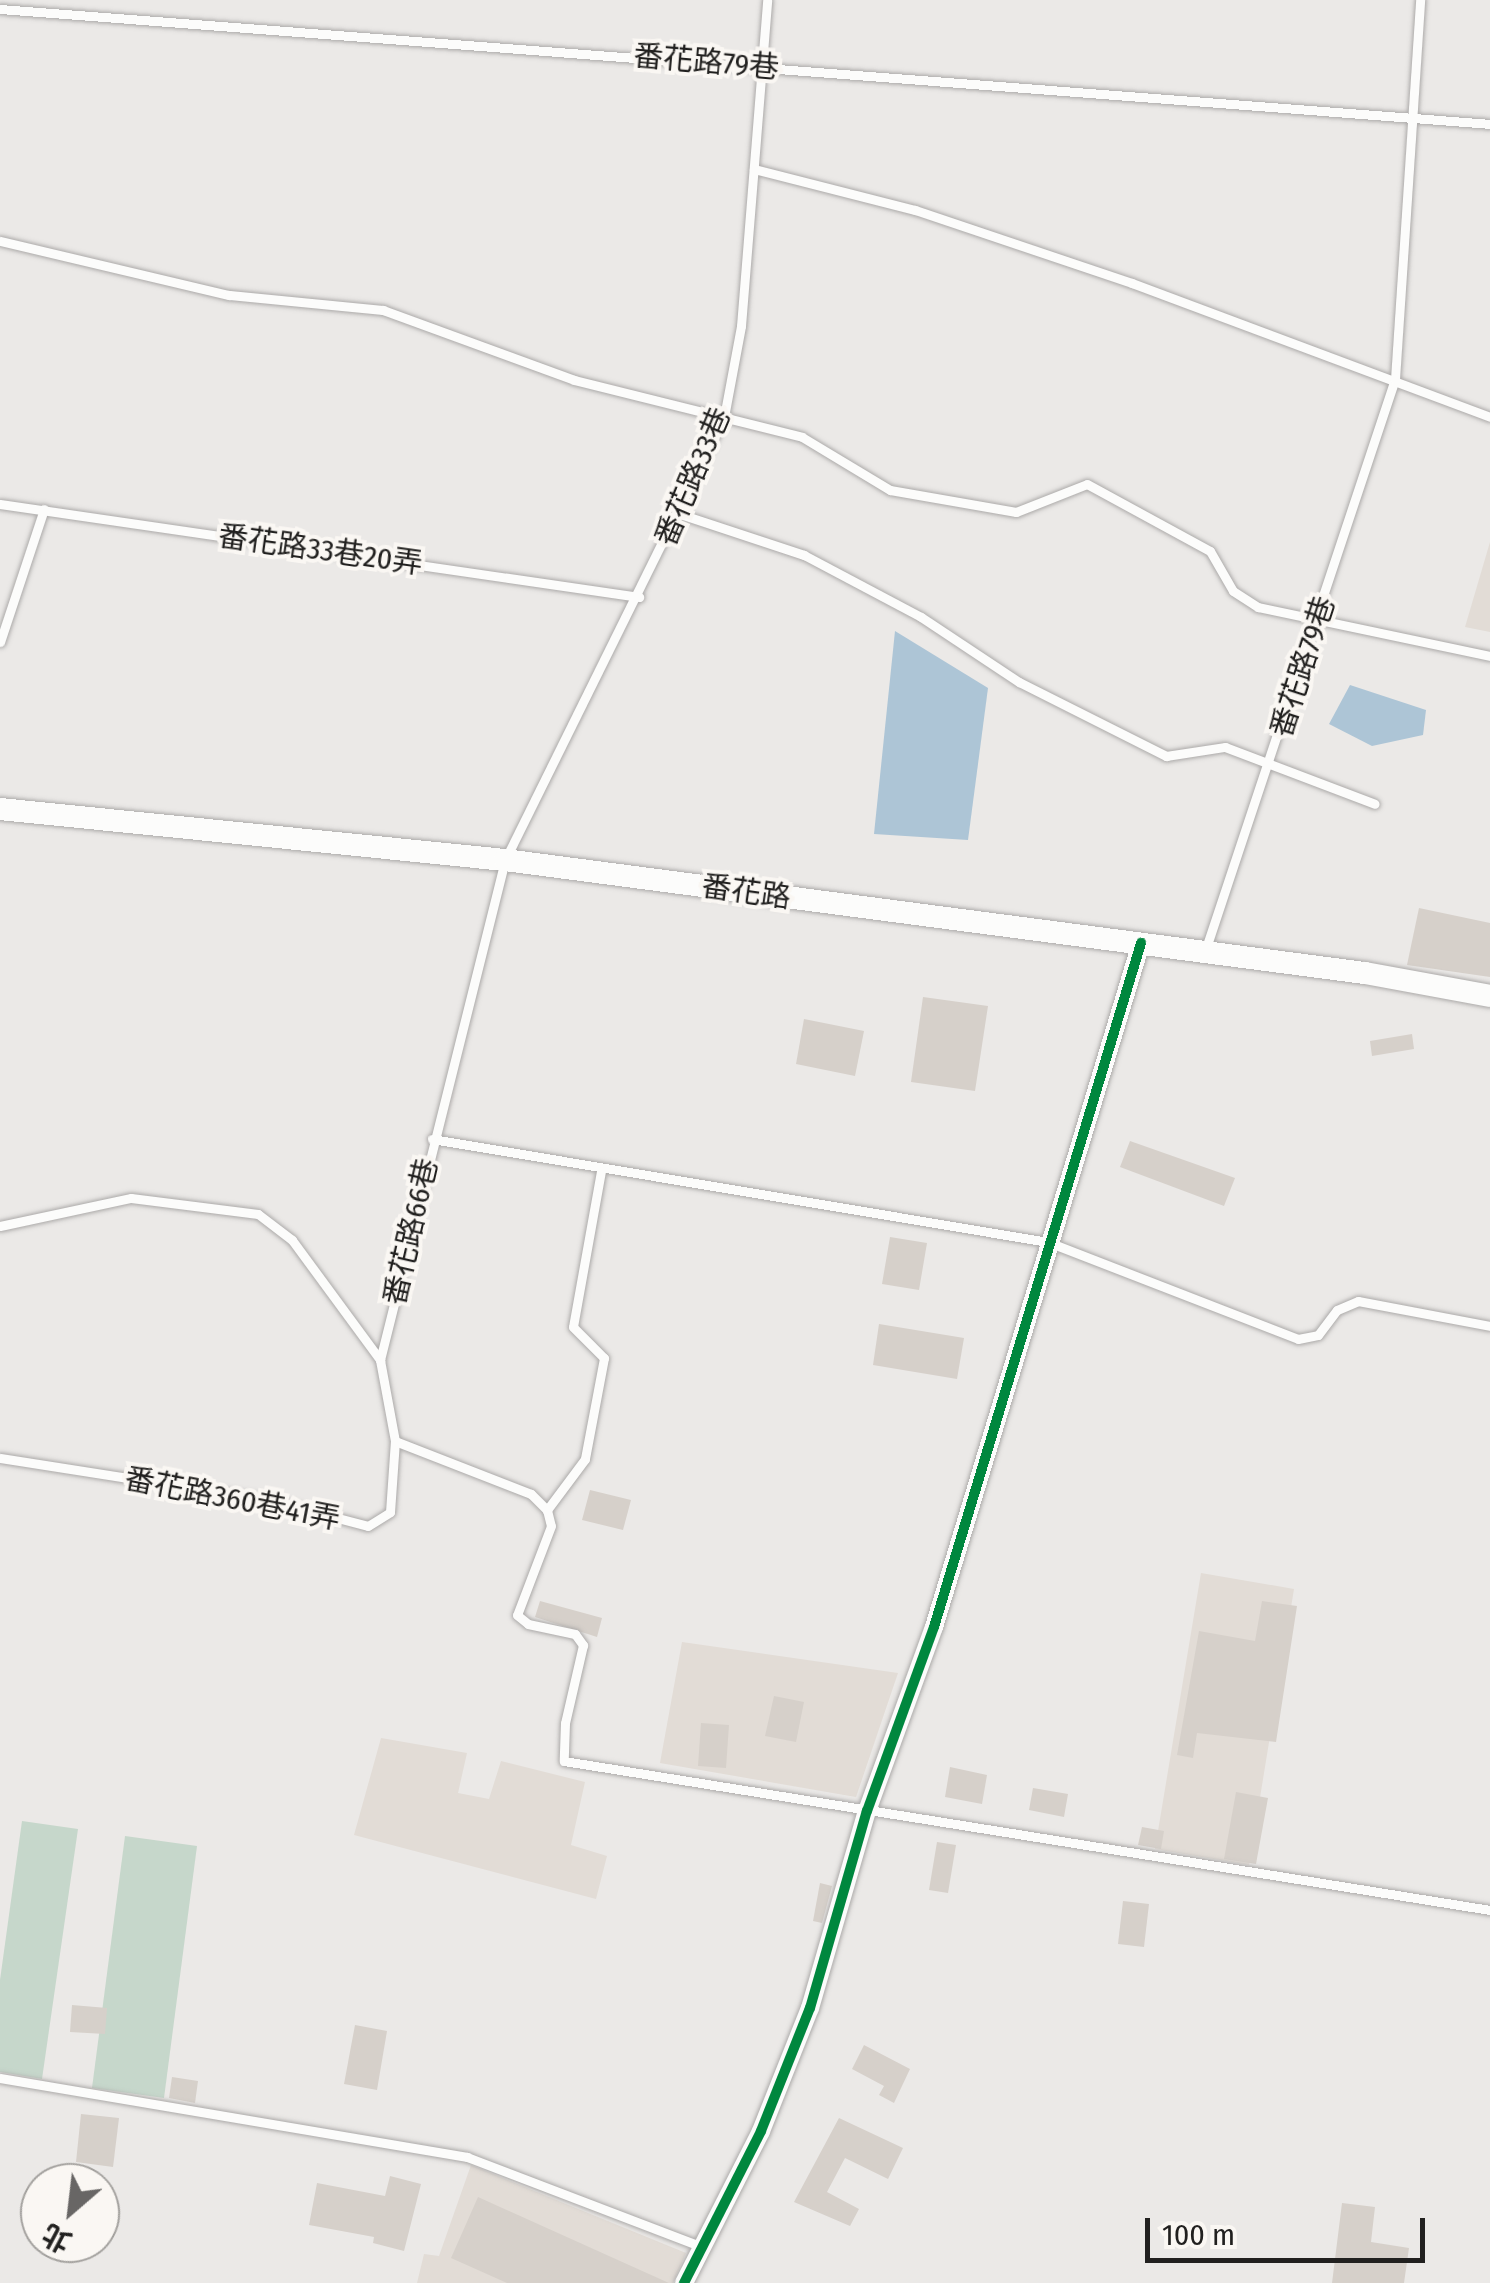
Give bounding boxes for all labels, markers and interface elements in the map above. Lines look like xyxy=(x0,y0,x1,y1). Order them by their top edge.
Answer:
street label: 番花路79巷 xyxy=(632,38,780,86)
street label: 番花路33巷 xyxy=(648,402,738,552)
street label: 番花路33巷20弄 xyxy=(216,518,424,582)
street label: 番花路79巷 xyxy=(1263,592,1343,742)
street label: 番花路 xyxy=(699,868,793,916)
street label: 番花路66巷 xyxy=(377,1155,445,1309)
street label: 番花路360巷41弄 xyxy=(121,1460,343,1538)
north arrow xyxy=(20,2163,120,2263)
scale bar xyxy=(1150,2198,1430,2260)
text: 北 xyxy=(37,2217,77,2259)
text: 100 m xyxy=(1162,2217,1235,2253)

